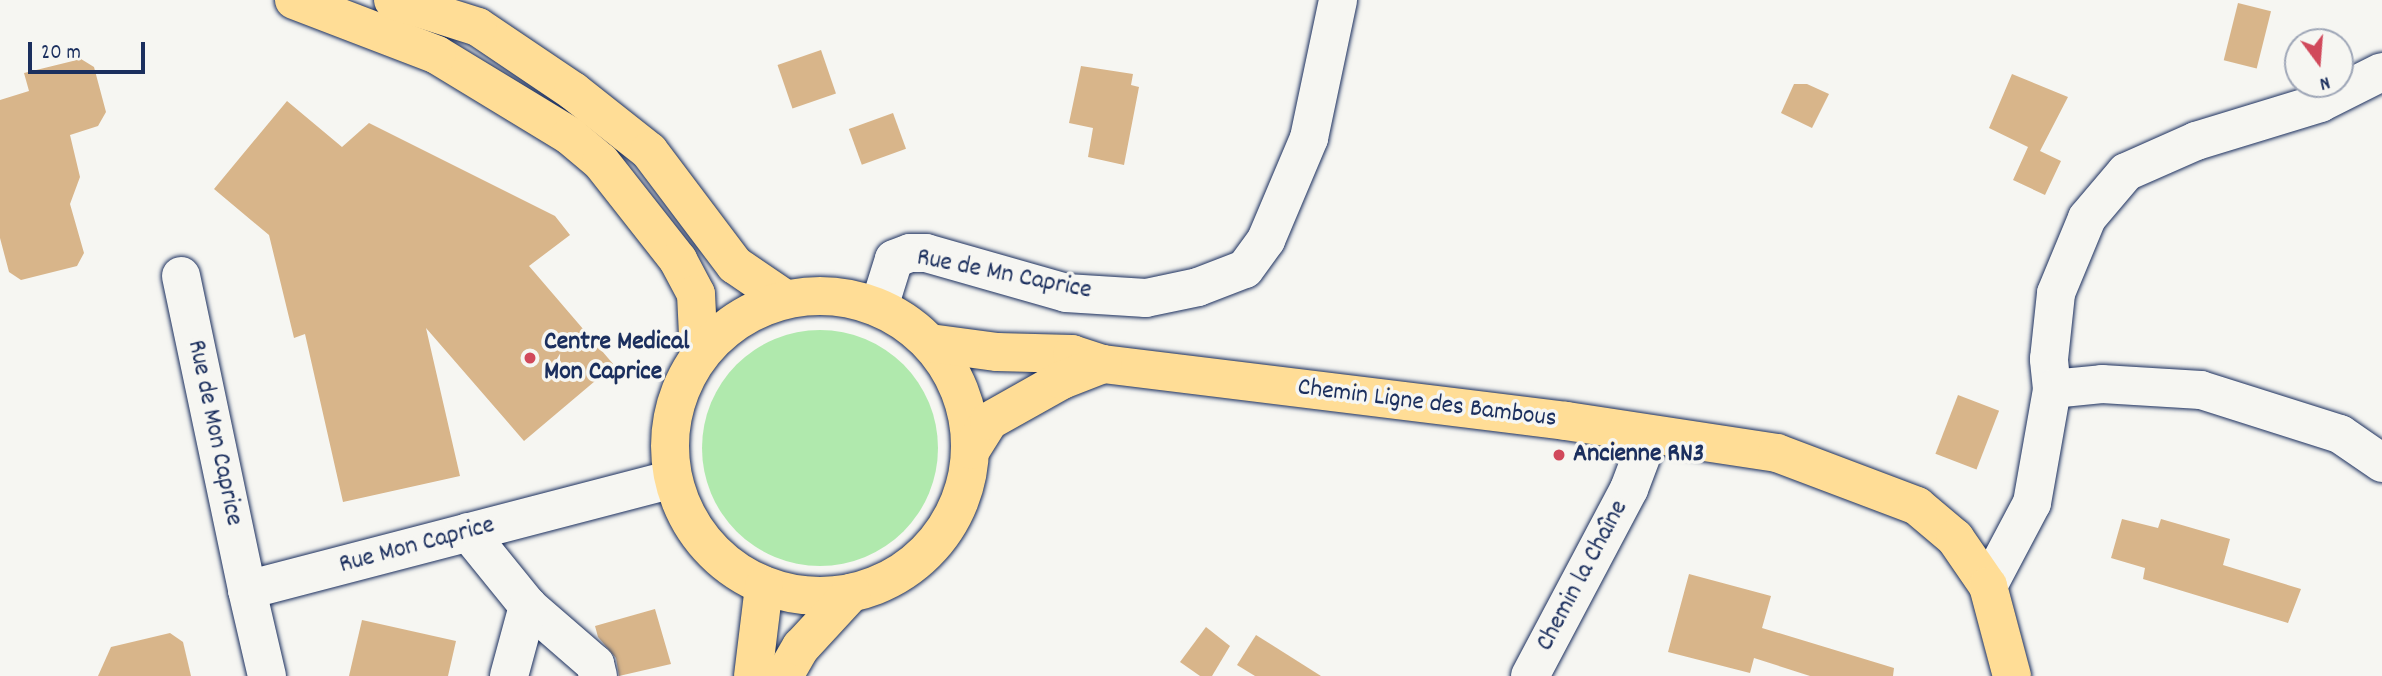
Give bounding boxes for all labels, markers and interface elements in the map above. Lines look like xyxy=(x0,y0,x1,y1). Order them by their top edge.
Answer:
scale bar xyxy=(32,28,149,72)
north arrow xyxy=(2284,28,2354,98)
text: 20 m xyxy=(41,39,81,69)
text: N xyxy=(2316,67,2333,96)
street label: Rue de Mn Caprice xyxy=(914,243,1094,307)
place label: Centre Medical Mon Caprice xyxy=(544,327,689,388)
street label: Rue de Mon Caprice xyxy=(179,337,249,529)
marker: Centre Medical Mon Caprice xyxy=(522,350,538,366)
street label: Chemin Ligne des Bambous xyxy=(1296,373,1558,435)
place label: Ancienne RN3 xyxy=(1573,439,1704,471)
marker: Ancienne RN3 xyxy=(1551,447,1567,463)
street label: Chemin la Chaîne xyxy=(1530,495,1636,657)
street label: Rue Mon Caprice xyxy=(336,510,498,582)

